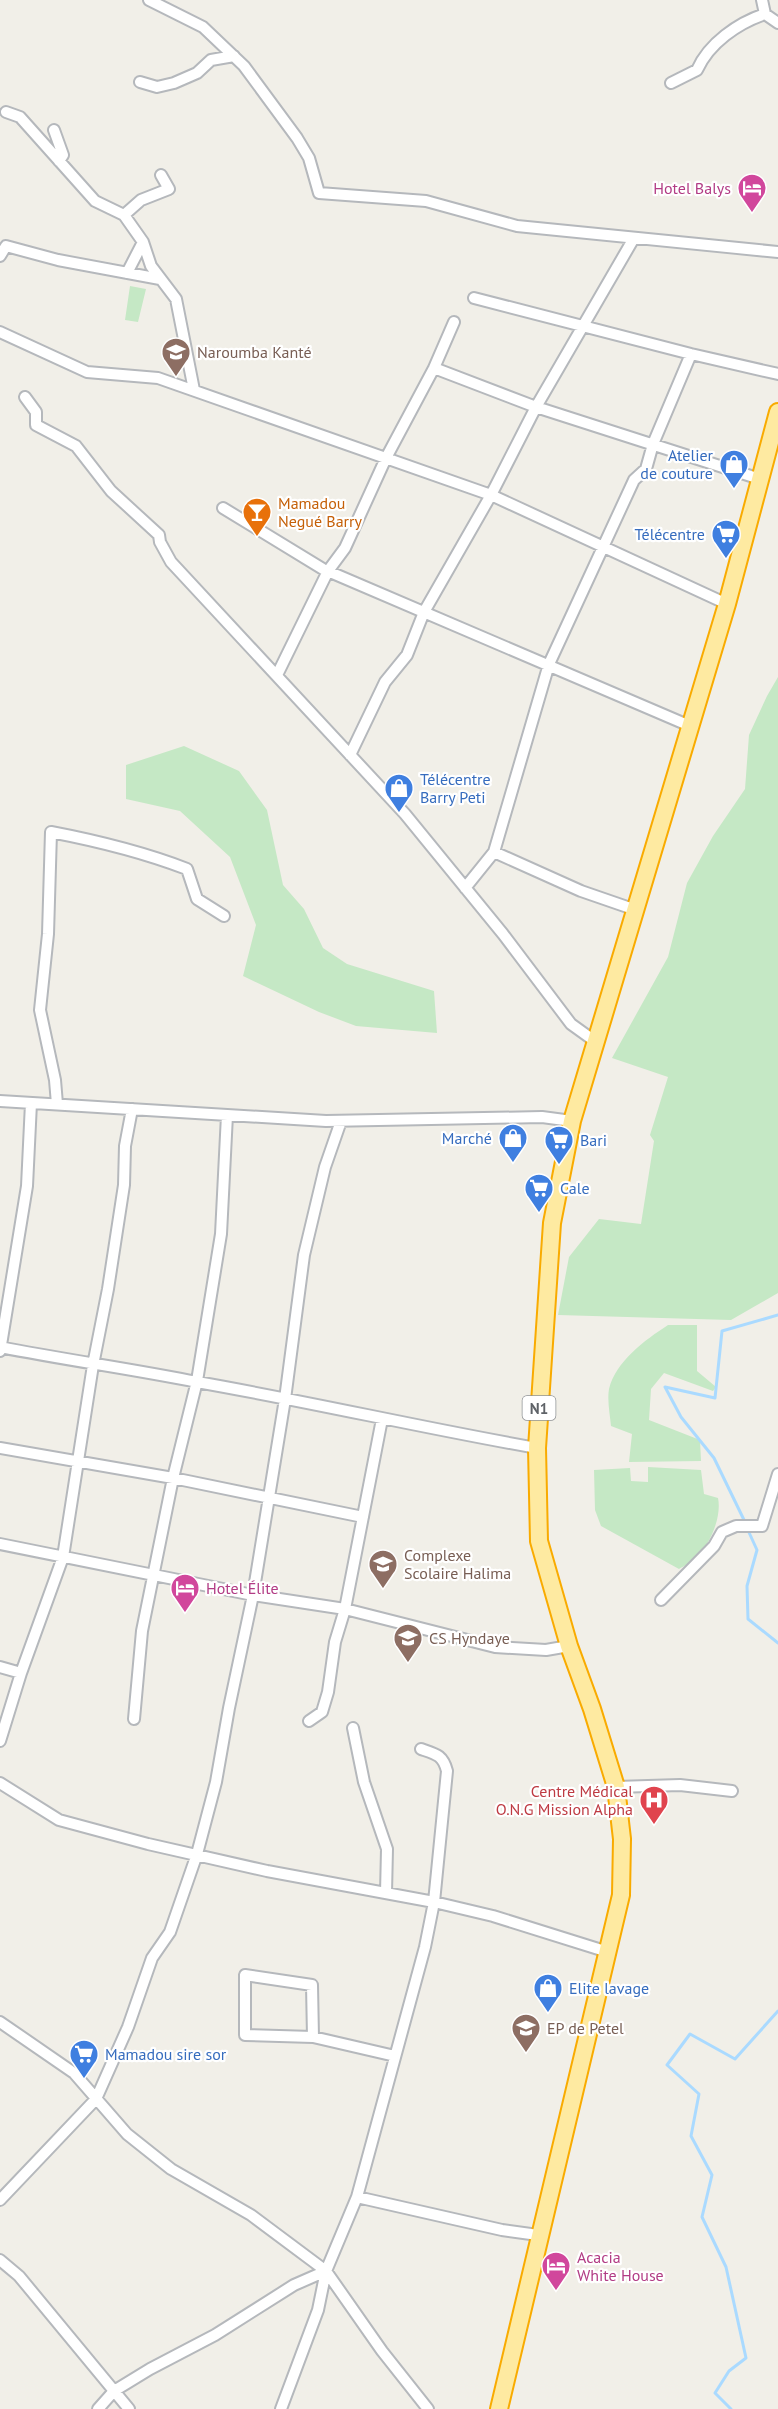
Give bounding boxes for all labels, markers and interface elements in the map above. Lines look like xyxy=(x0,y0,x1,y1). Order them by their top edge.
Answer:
hotel icon: Hotel Balys xyxy=(736,172,768,214)
place label: Hotel Balys xyxy=(653,178,731,198)
school or university icon: Naroumba Kanté xyxy=(160,336,192,378)
place label: Naroumba Kanté xyxy=(197,342,312,362)
place label: Atelier de couture xyxy=(640,445,714,483)
shop icon: Atelier de couture xyxy=(718,448,750,490)
place label: Mamadou Negué Barry xyxy=(278,493,362,531)
bar icon: Mamadou Negué Barry xyxy=(241,496,273,538)
supermarket icon: Télécentre xyxy=(710,518,742,560)
place label: Télécentre xyxy=(634,524,705,544)
place label: Télécentre Barry Peti xyxy=(420,769,491,807)
shop icon: Télécentre Barry Peti xyxy=(383,772,415,814)
shop icon: Marché xyxy=(497,1122,529,1164)
supermarket icon: Bari xyxy=(543,1124,575,1166)
place label: Marché xyxy=(442,1128,492,1148)
place label: Bari xyxy=(580,1130,607,1150)
supermarket icon: Cale xyxy=(523,1172,555,1214)
place label: Cale xyxy=(560,1178,590,1198)
road number: N1 xyxy=(522,1396,556,1420)
place label: Complexe Scolaire Halima xyxy=(404,1545,511,1583)
school or university icon: Complexe Scolaire Halima xyxy=(367,1548,399,1590)
hotel icon: Hotel Élite xyxy=(169,1572,201,1614)
place label: Hotel Élite xyxy=(206,1578,279,1598)
school or university icon: CS Hyndaye xyxy=(392,1622,424,1664)
place label: CS Hyndaye xyxy=(429,1628,510,1648)
place label: Centre Médical O.N.G Mission Alpha xyxy=(496,1781,633,1819)
hospital icon: Centre Médical O.N.G Mission Alpha xyxy=(638,1784,670,1826)
shop icon: Elite lavage xyxy=(532,1972,564,2014)
place label: Elite lavage xyxy=(569,1978,649,1998)
school or university icon: EP de Petel xyxy=(510,2012,542,2054)
place label: EP de Petel xyxy=(547,2018,624,2038)
supermarket icon: Mamadou sire sor xyxy=(68,2038,100,2080)
place label: Mamadou sire sor xyxy=(105,2044,227,2064)
place label: Acacia White House xyxy=(577,2247,664,2285)
hotel icon: Acacia White House xyxy=(540,2250,572,2292)

